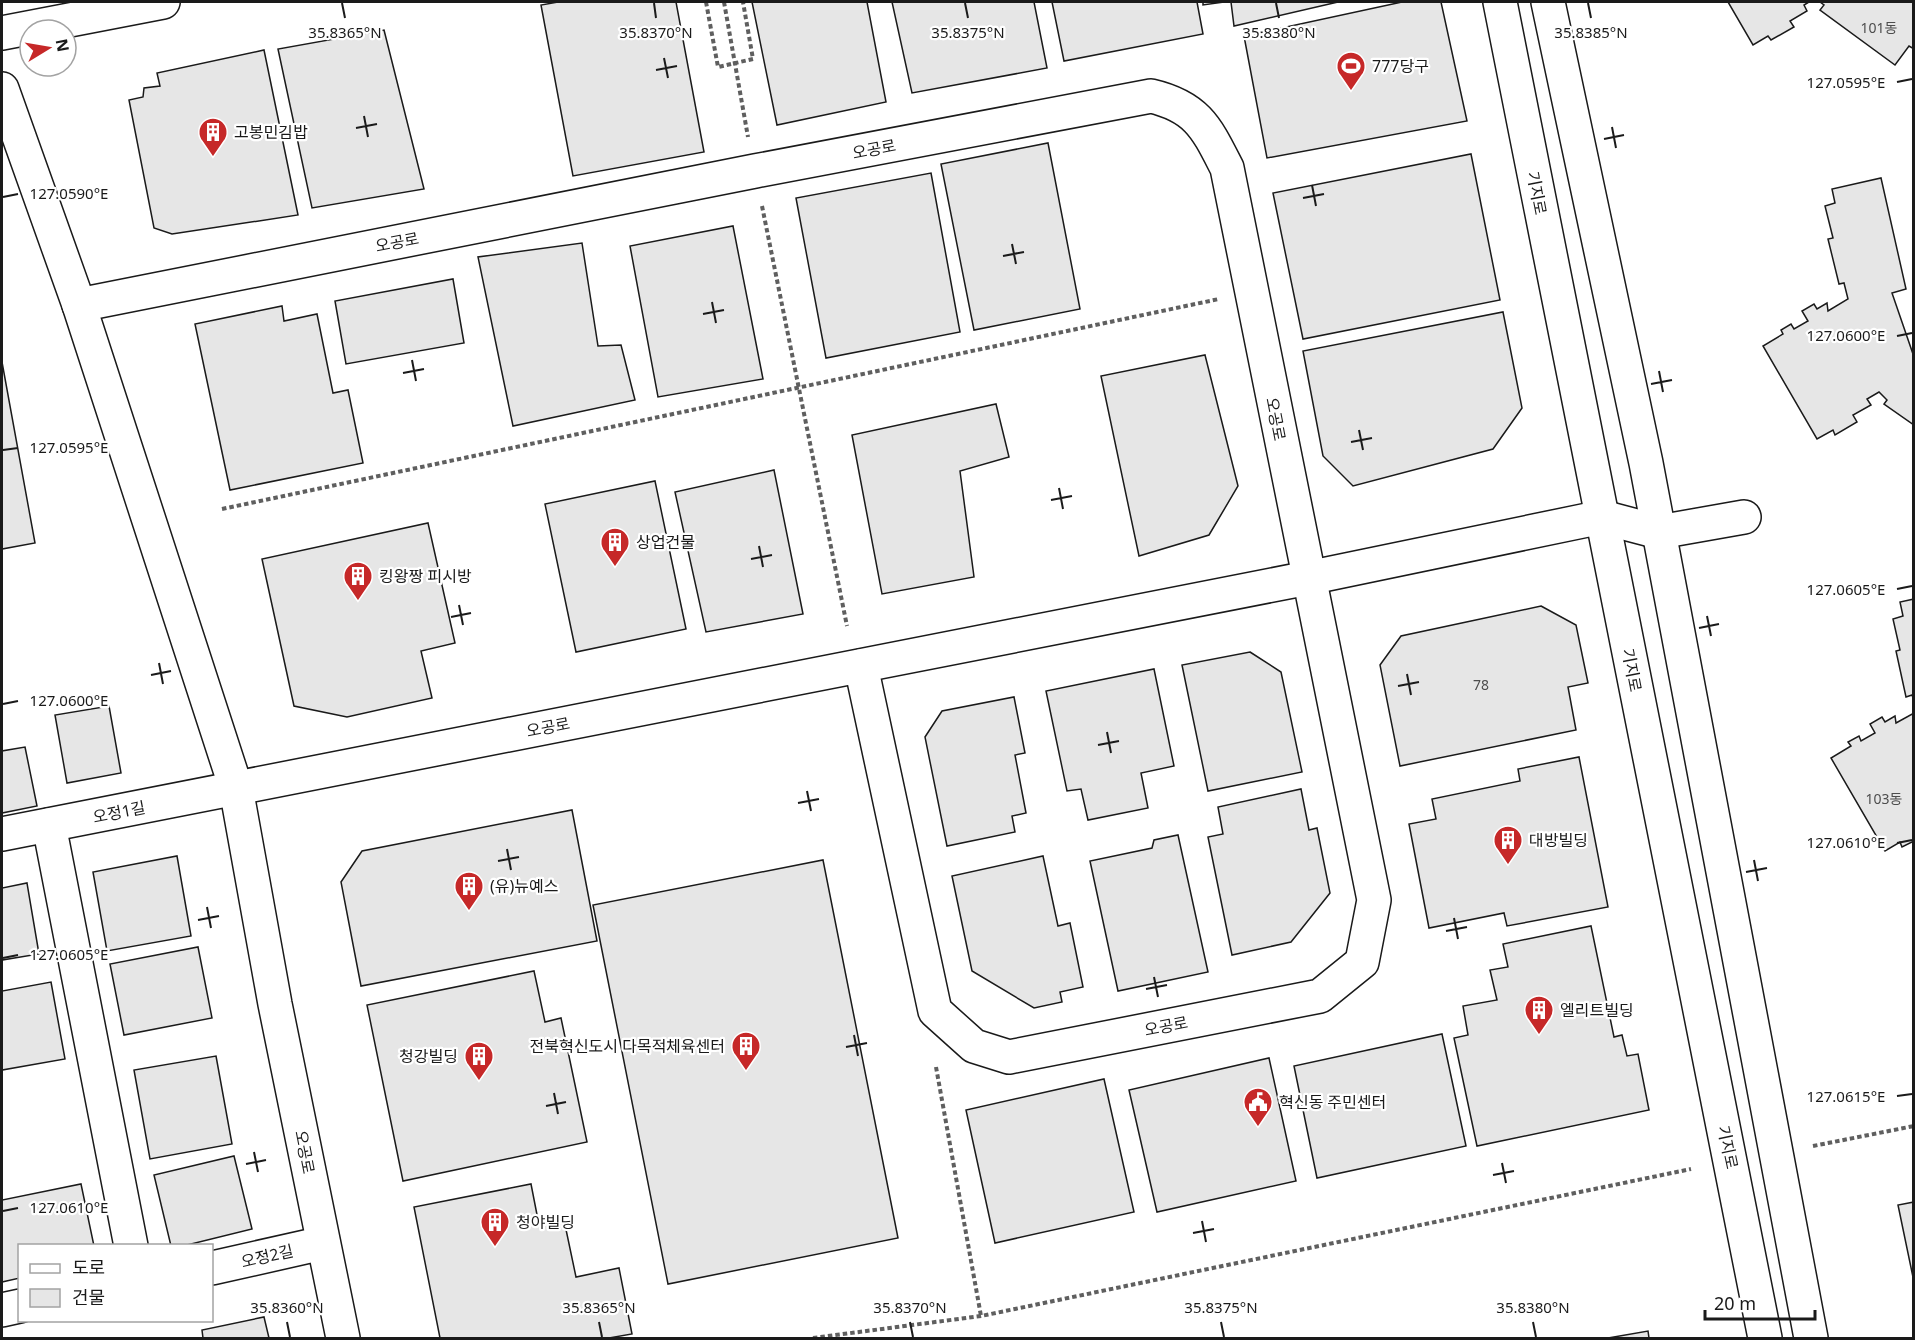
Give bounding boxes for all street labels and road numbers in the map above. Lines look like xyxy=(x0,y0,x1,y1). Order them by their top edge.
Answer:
street label: 오공로 xyxy=(850,134,898,164)
street label: 기지로 xyxy=(1522,169,1552,217)
street label: 오공로 xyxy=(373,227,421,257)
street label: 오공로 xyxy=(1261,395,1291,443)
street label: 기지로 xyxy=(1617,646,1647,694)
street label: 오공로 xyxy=(524,712,572,742)
street label: 오정1길 xyxy=(91,796,147,828)
street label: 오공로 xyxy=(1142,1011,1190,1041)
street label: 기지로 xyxy=(1713,1123,1743,1171)
street label: 오공로 xyxy=(290,1128,320,1176)
street label: 오정2길 xyxy=(239,1239,295,1273)

